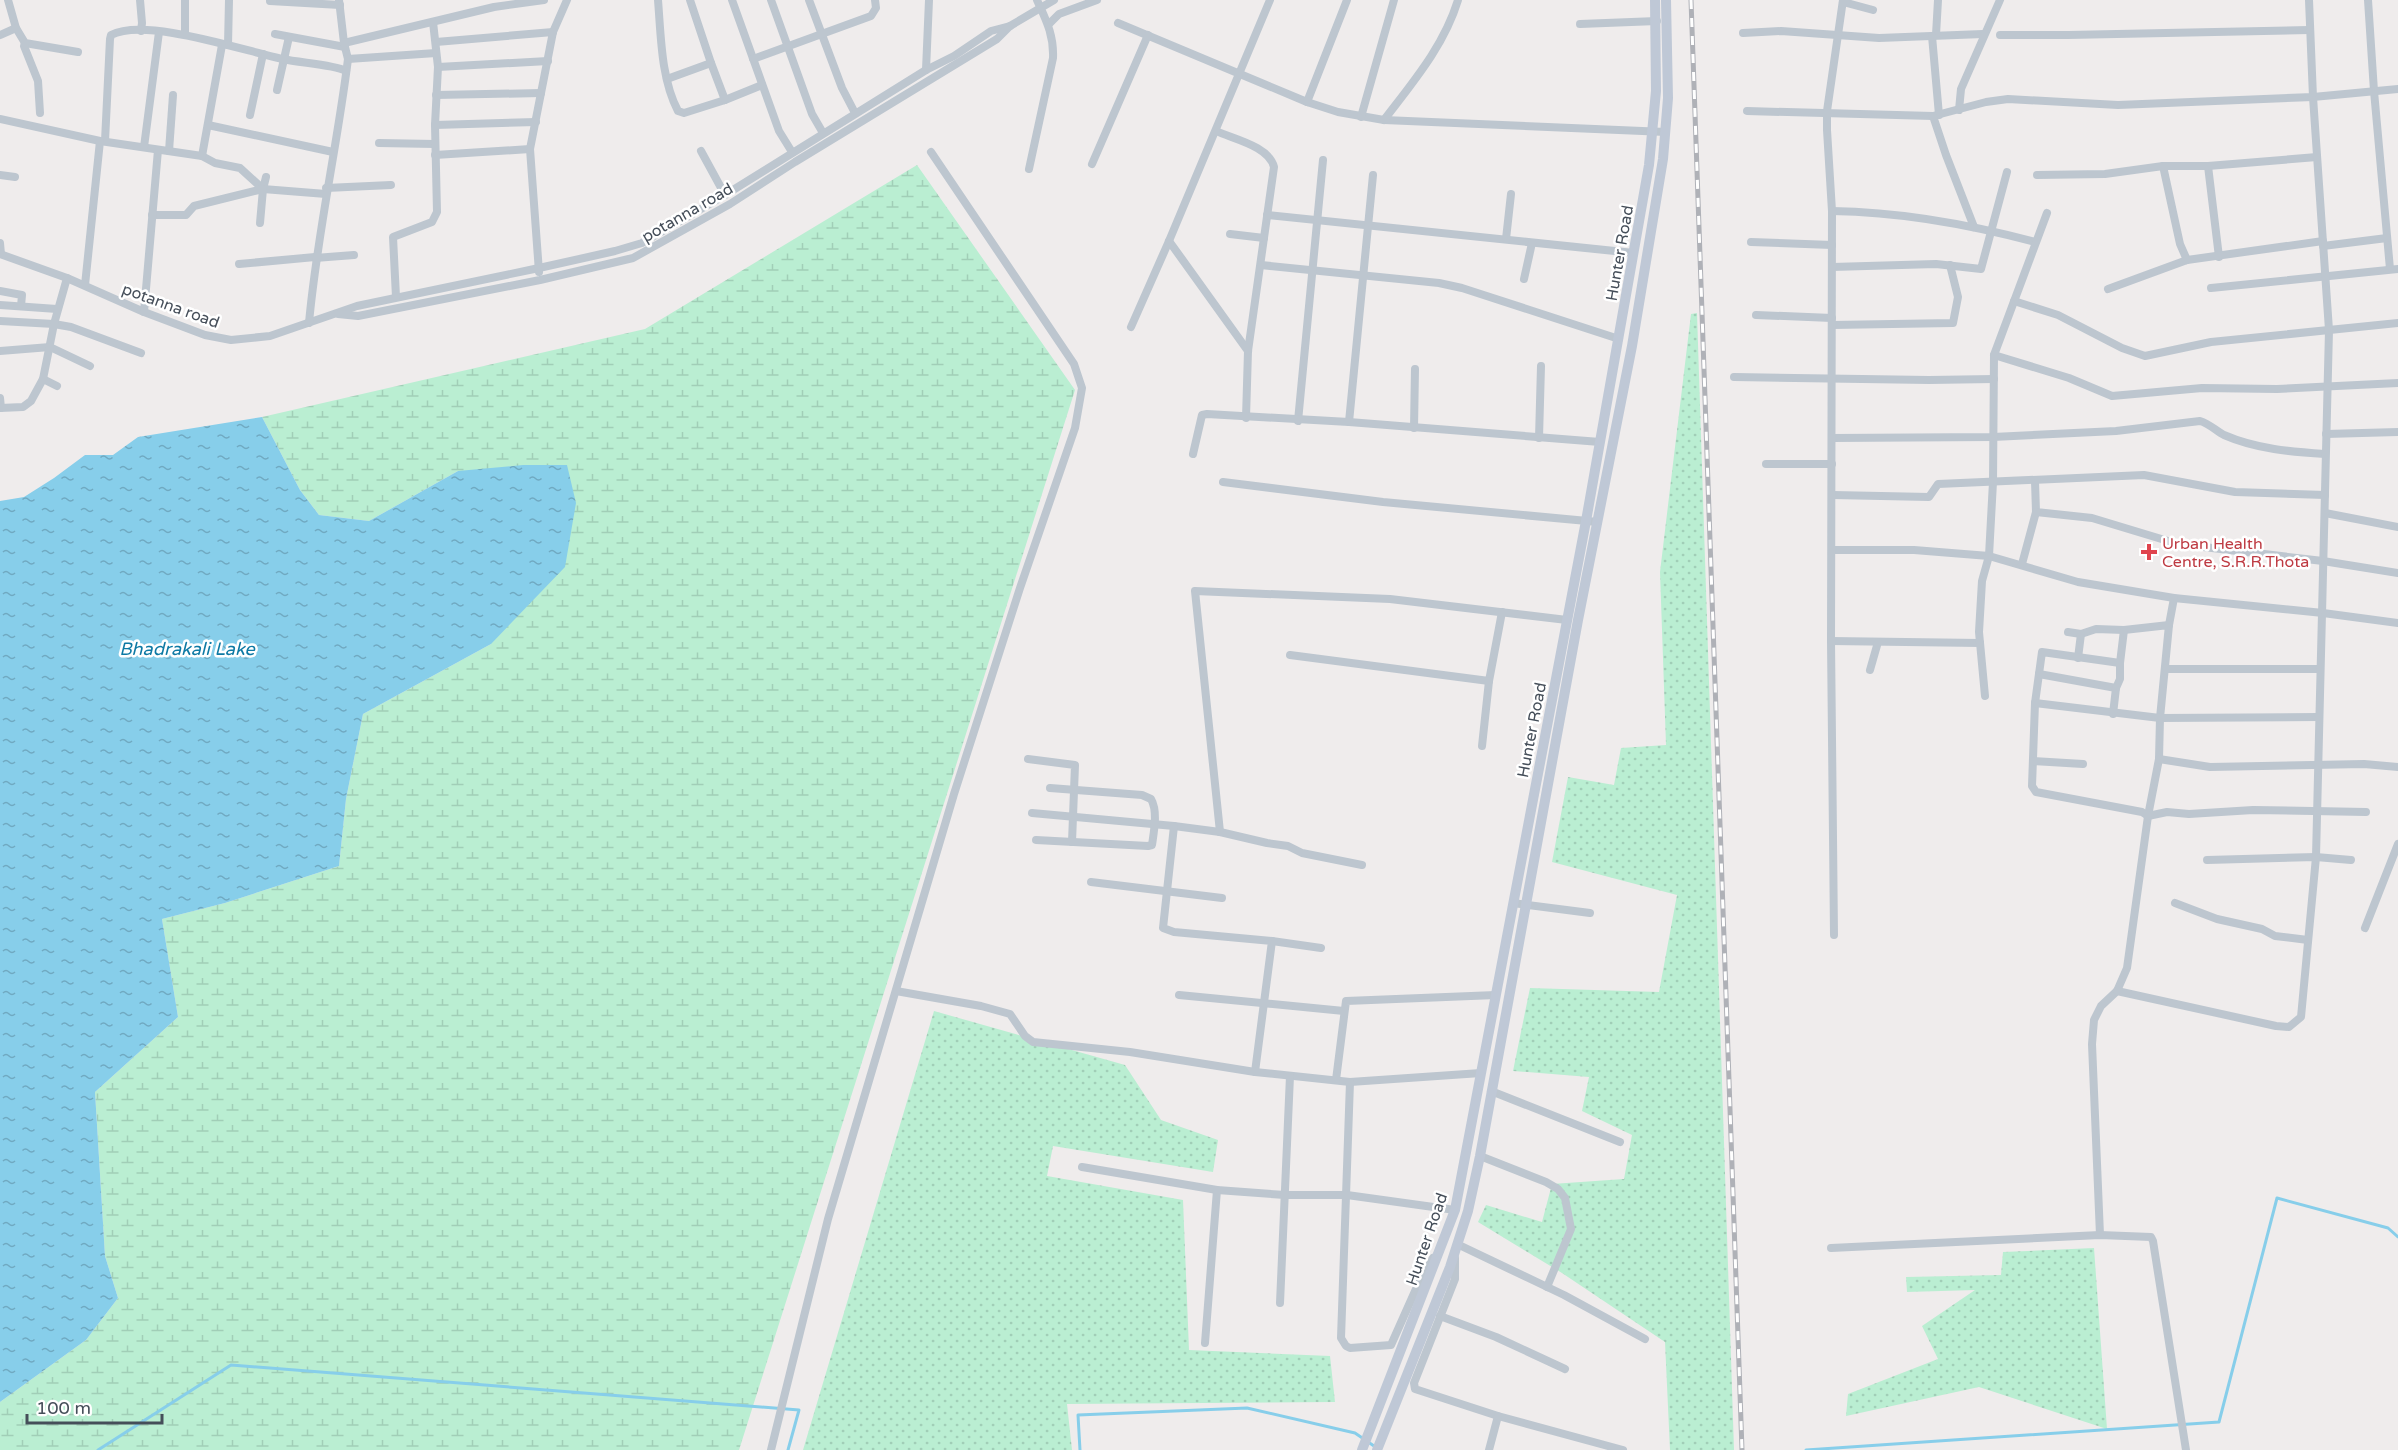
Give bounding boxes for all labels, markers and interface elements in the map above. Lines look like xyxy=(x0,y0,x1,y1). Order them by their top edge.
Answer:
street label: potanna road xyxy=(638,179,737,247)
street label: Hunter Road xyxy=(1602,204,1638,303)
street label: potanna road xyxy=(119,279,222,333)
place label: Urban Health Centre, S.R.R.Thota xyxy=(2162,534,2309,572)
marker: Urban Health Centre, S.R.R.Thota xyxy=(2140,543,2158,561)
water label: Bhadrakali Lake xyxy=(119,638,256,660)
street label: Hunter Road xyxy=(1513,681,1551,780)
street label: Hunter Road xyxy=(1402,1190,1452,1288)
scale bar xyxy=(27,1387,162,1425)
text: 100 m xyxy=(36,1397,91,1419)

